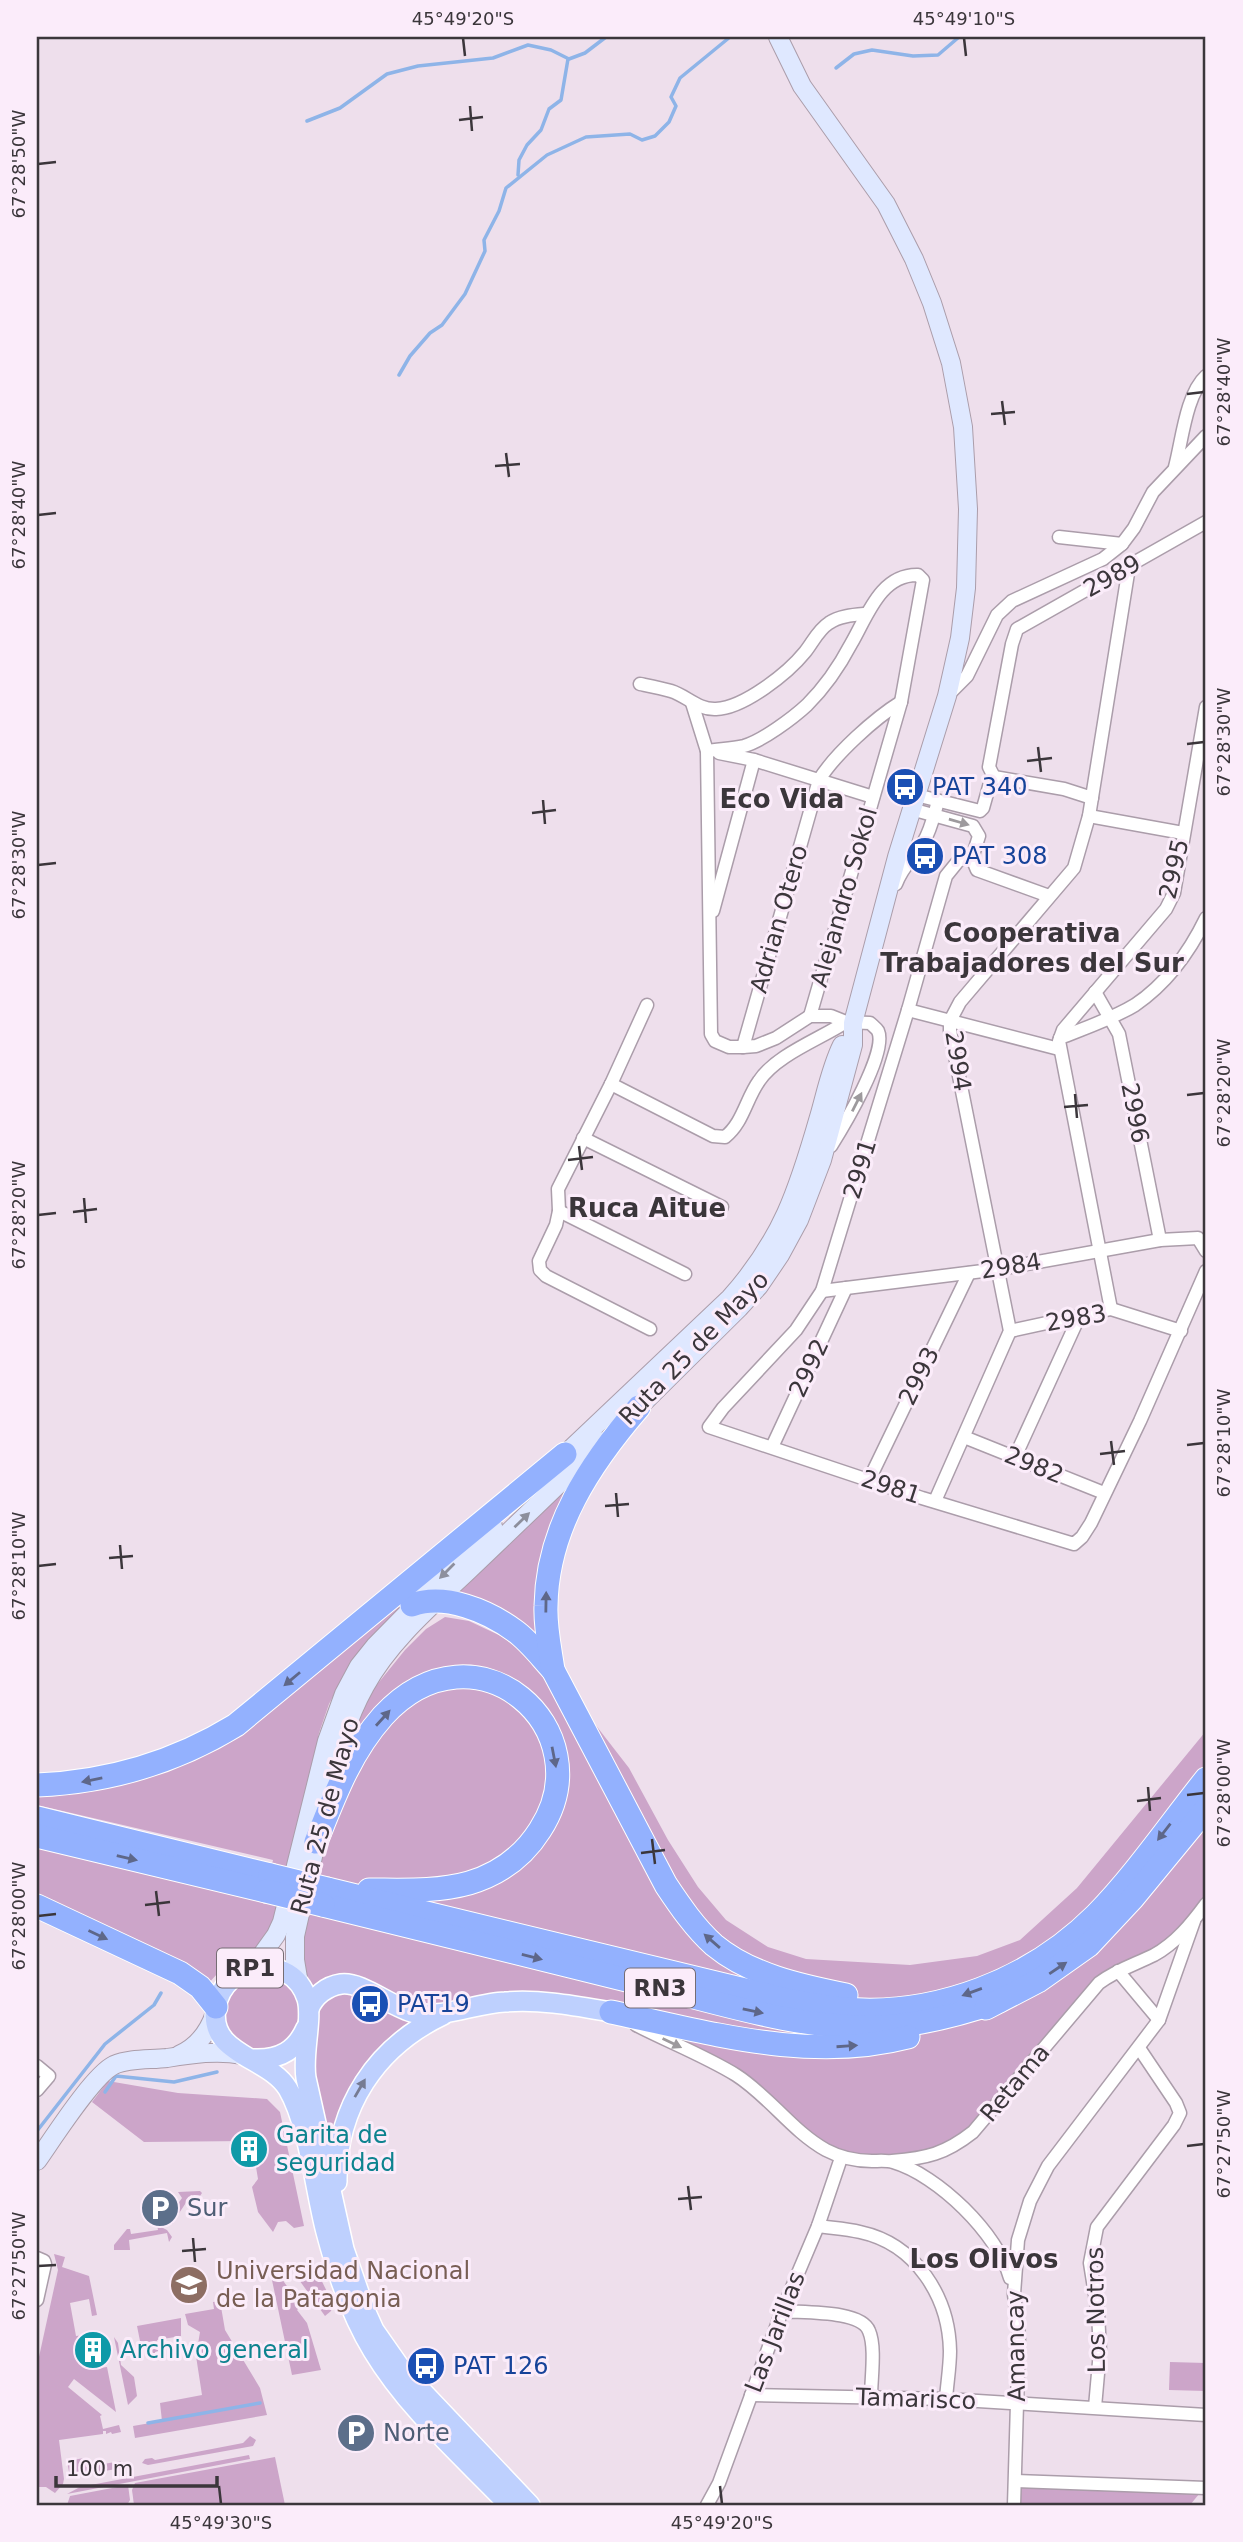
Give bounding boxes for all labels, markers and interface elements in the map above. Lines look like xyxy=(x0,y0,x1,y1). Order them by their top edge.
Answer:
text: 45°49'20"S xyxy=(412,8,514,29)
text: 45°49'10"S xyxy=(913,8,1015,29)
text: 67°28'50"W xyxy=(8,109,29,218)
text: 67°28'40"W xyxy=(1213,337,1234,446)
text: 67°28'40"W xyxy=(8,460,29,569)
street label: 2989 xyxy=(1079,549,1145,603)
text: 67°28'30"W xyxy=(1213,687,1234,796)
bus stop icon: PAT 340 xyxy=(884,766,926,808)
place label: PAT 340 xyxy=(932,773,1028,801)
district label: Eco Vida xyxy=(720,784,844,814)
street label: Alejandro Sokol xyxy=(805,804,883,990)
text: 67°28'30"W xyxy=(8,810,29,919)
one-way arrow xyxy=(948,817,970,828)
bus stop icon: PAT 308 xyxy=(904,835,946,877)
street label: 2995 xyxy=(1153,836,1195,902)
street label: Adrian Otero xyxy=(745,842,813,996)
place label: PAT 308 xyxy=(952,842,1048,870)
district label: Cooperativa Trabajadores del Sur xyxy=(880,918,1184,978)
street label: 2994 xyxy=(939,1029,977,1093)
text: 67°28'20"W xyxy=(1213,1038,1234,1147)
street label: 2996 xyxy=(1115,1080,1155,1146)
one-way arrow xyxy=(851,1092,863,1112)
street label: 2991 xyxy=(838,1136,882,1202)
text: 67°28'20"W xyxy=(8,1160,29,1269)
district label: Ruca Aitue xyxy=(568,1193,726,1223)
street label: 2984 xyxy=(979,1247,1043,1285)
street label: Ruta 25 de Mayo xyxy=(614,1265,774,1431)
street label: 2983 xyxy=(1043,1299,1109,1337)
street label: 2992 xyxy=(783,1334,835,1402)
street label: 2993 xyxy=(893,1342,945,1410)
text: 67°28'10"W xyxy=(1213,1388,1234,1497)
street label: 2982 xyxy=(1000,1441,1068,1489)
street label: 2981 xyxy=(858,1464,924,1510)
text: 67°28'10"W xyxy=(8,1511,29,1620)
one-way arrow xyxy=(513,1511,530,1528)
one-way arrow xyxy=(439,1562,456,1579)
one-way arrow xyxy=(540,1591,552,1613)
one-way arrow xyxy=(283,1671,300,1686)
one-way arrow xyxy=(374,1710,390,1727)
street label: Ruta 25 de Mayo xyxy=(285,1715,365,1917)
text: 67°28'00"W xyxy=(1213,1738,1234,1847)
one-way arrow xyxy=(549,1746,560,1768)
one-way arrow xyxy=(81,1775,103,1786)
one-way arrow xyxy=(1157,1824,1172,1841)
one-way arrow xyxy=(116,1853,138,1864)
text: 67°28'00"W xyxy=(8,1861,29,1970)
one-way arrow xyxy=(88,1930,109,1941)
one-way arrow xyxy=(703,1933,721,1949)
road number: RP1 xyxy=(217,1949,283,1988)
one-way arrow xyxy=(521,1951,543,1962)
one-way arrow xyxy=(1049,1961,1067,1975)
road number: RN3 xyxy=(625,1968,695,2008)
bus stop icon: PAT19 xyxy=(349,1983,391,2025)
one-way arrow xyxy=(962,1987,983,1998)
place label: PAT19 xyxy=(397,1990,470,2018)
one-way arrow xyxy=(742,2005,764,2016)
one-way arrow xyxy=(662,2037,682,2049)
street label: Retama xyxy=(975,2039,1055,2127)
one-way arrow xyxy=(837,2040,859,2051)
one-way arrow xyxy=(354,2078,366,2098)
text: 67°27'50"W xyxy=(1213,2089,1234,2198)
place label: Garita de seguridad xyxy=(276,2121,395,2177)
building icon: Garita de seguridad xyxy=(228,2128,270,2170)
parking icon: Sur xyxy=(139,2187,181,2229)
place label: Sur xyxy=(187,2194,227,2222)
text: 67°27'50"W xyxy=(8,2211,29,2320)
district label: Los Olivos xyxy=(909,2244,1059,2274)
street label: Los Notros xyxy=(1081,2247,1111,2373)
place label: Universidad Nacional de la Patagonia xyxy=(216,2257,470,2313)
school or university icon: Universidad Nacional de la Patagonia xyxy=(168,2264,210,2306)
street label: Las Jarillas xyxy=(739,2268,811,2396)
street label: Amancay xyxy=(1001,2290,1031,2402)
building icon: Archivo general xyxy=(72,2329,114,2371)
place label: Archivo general xyxy=(120,2336,309,2364)
bus stop icon: PAT 126 xyxy=(405,2345,447,2387)
place label: PAT 126 xyxy=(453,2352,549,2380)
street label: Tamarisco xyxy=(854,2383,977,2415)
parking icon: Norte xyxy=(335,2412,377,2454)
place label: Norte xyxy=(383,2419,450,2447)
scale bar xyxy=(56,2444,217,2488)
text: 100 m xyxy=(66,2457,133,2481)
text: 45°49'30"S xyxy=(170,2512,272,2533)
text: 45°49'20"S xyxy=(671,2512,773,2533)

